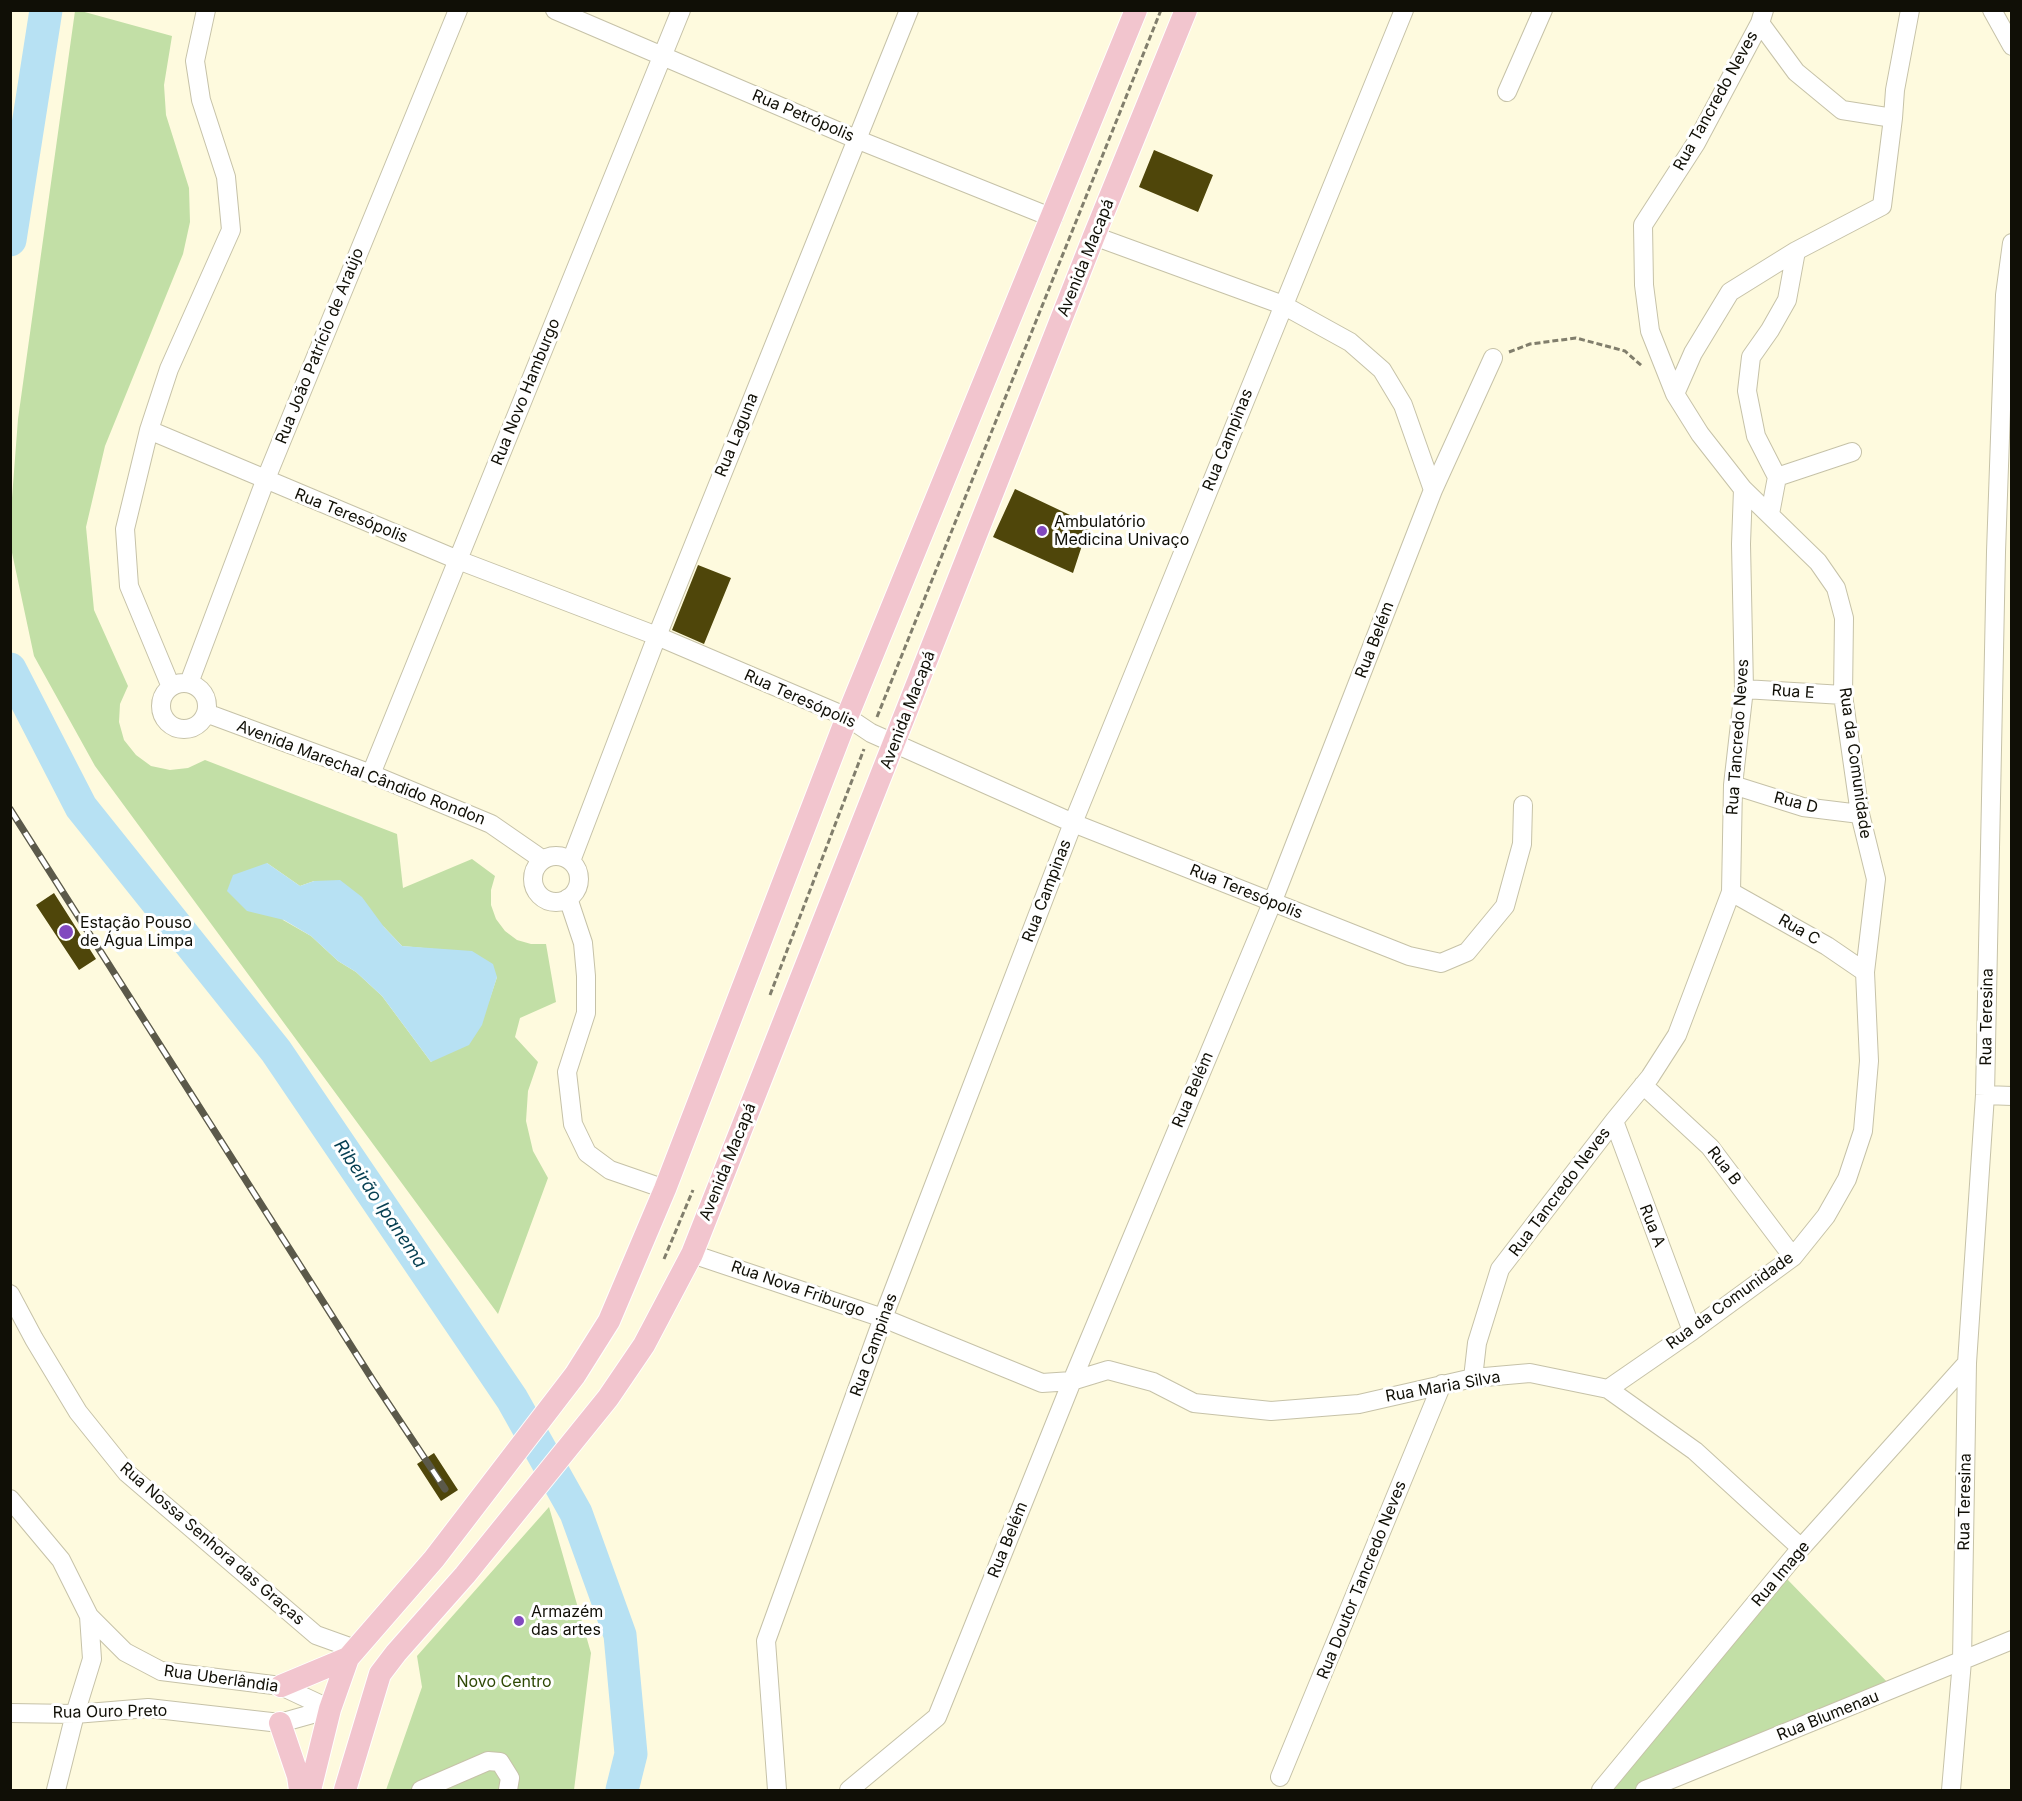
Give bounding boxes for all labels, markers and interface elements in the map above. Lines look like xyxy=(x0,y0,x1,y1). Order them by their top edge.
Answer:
street label: Rua Tancredo Neves xyxy=(1670,28,1762,174)
street label: Rua Petrópolis xyxy=(749,86,857,146)
street label: Avenida Macapá xyxy=(1054,196,1118,320)
street label: Rua João Patrício de Araújo xyxy=(272,245,368,447)
street label: Rua Novo Hamburgo xyxy=(488,316,564,468)
street label: Rua Campinas xyxy=(1199,386,1257,494)
street label: Rua Laguna xyxy=(711,390,763,480)
street label: Rua Teresópolis xyxy=(292,485,410,547)
place label: Ambulatório Medicina Univaço xyxy=(1054,512,1189,550)
marker: Ambulatório Medicina Univaço xyxy=(1035,524,1049,538)
street label: Rua Belém xyxy=(1352,599,1398,681)
street label: Avenida Macapá xyxy=(877,648,939,772)
street label: Rua Tancredo Neves xyxy=(1723,658,1753,816)
street label: Rua Teresópolis xyxy=(741,666,859,732)
street label: Rua E xyxy=(1771,681,1815,703)
street label: Rua da Comunidade xyxy=(1835,686,1875,840)
street label: Avenida Marechal Cândido Rondon xyxy=(234,717,488,829)
street label: Rua D xyxy=(1772,788,1820,818)
street label: Rua Campinas xyxy=(1019,837,1075,945)
street label: Rua Teresópolis xyxy=(1187,861,1305,923)
street label: Rua C xyxy=(1775,910,1823,950)
place label: Estação Pouso de Água Limpa xyxy=(80,913,193,951)
marker: Estação Pouso de Água Limpa xyxy=(57,923,75,941)
street label: Rua Teresina xyxy=(1977,968,1997,1066)
street label: Rua Belém xyxy=(1168,1049,1218,1131)
street label: Avenida Macapá xyxy=(696,1100,760,1224)
street label: Rua Tancredo Neves xyxy=(1505,1124,1615,1260)
water label: Ribeirão Ipanema xyxy=(329,1136,431,1272)
street label: Rua B xyxy=(1703,1143,1745,1189)
street label: Rua A xyxy=(1635,1202,1669,1250)
street label: Rua da Comunidade xyxy=(1663,1248,1797,1354)
street label: Rua Nova Friburgo xyxy=(728,1257,868,1321)
street label: Rua Campinas xyxy=(846,1291,902,1399)
street label: Rua Maria Silva xyxy=(1384,1367,1502,1407)
street label: Rua Teresina xyxy=(1955,1453,1975,1551)
street label: Rua Nossa Senhora das Graças xyxy=(116,1459,308,1629)
street label: Rua Doutor Tancredo Neves xyxy=(1313,1478,1411,1682)
street label: Rua Belém xyxy=(984,1499,1032,1581)
street label: Rua Image xyxy=(1748,1537,1814,1611)
place label: Armazém das artes xyxy=(531,1602,603,1640)
marker: Armazém das artes xyxy=(512,1614,526,1628)
street label: Rua Uberlândia xyxy=(162,1661,280,1697)
park label: Novo Centro xyxy=(456,1672,552,1692)
street label: Rua Blumenau xyxy=(1774,1687,1882,1745)
street label: Rua Ouro Preto xyxy=(52,1701,168,1723)

